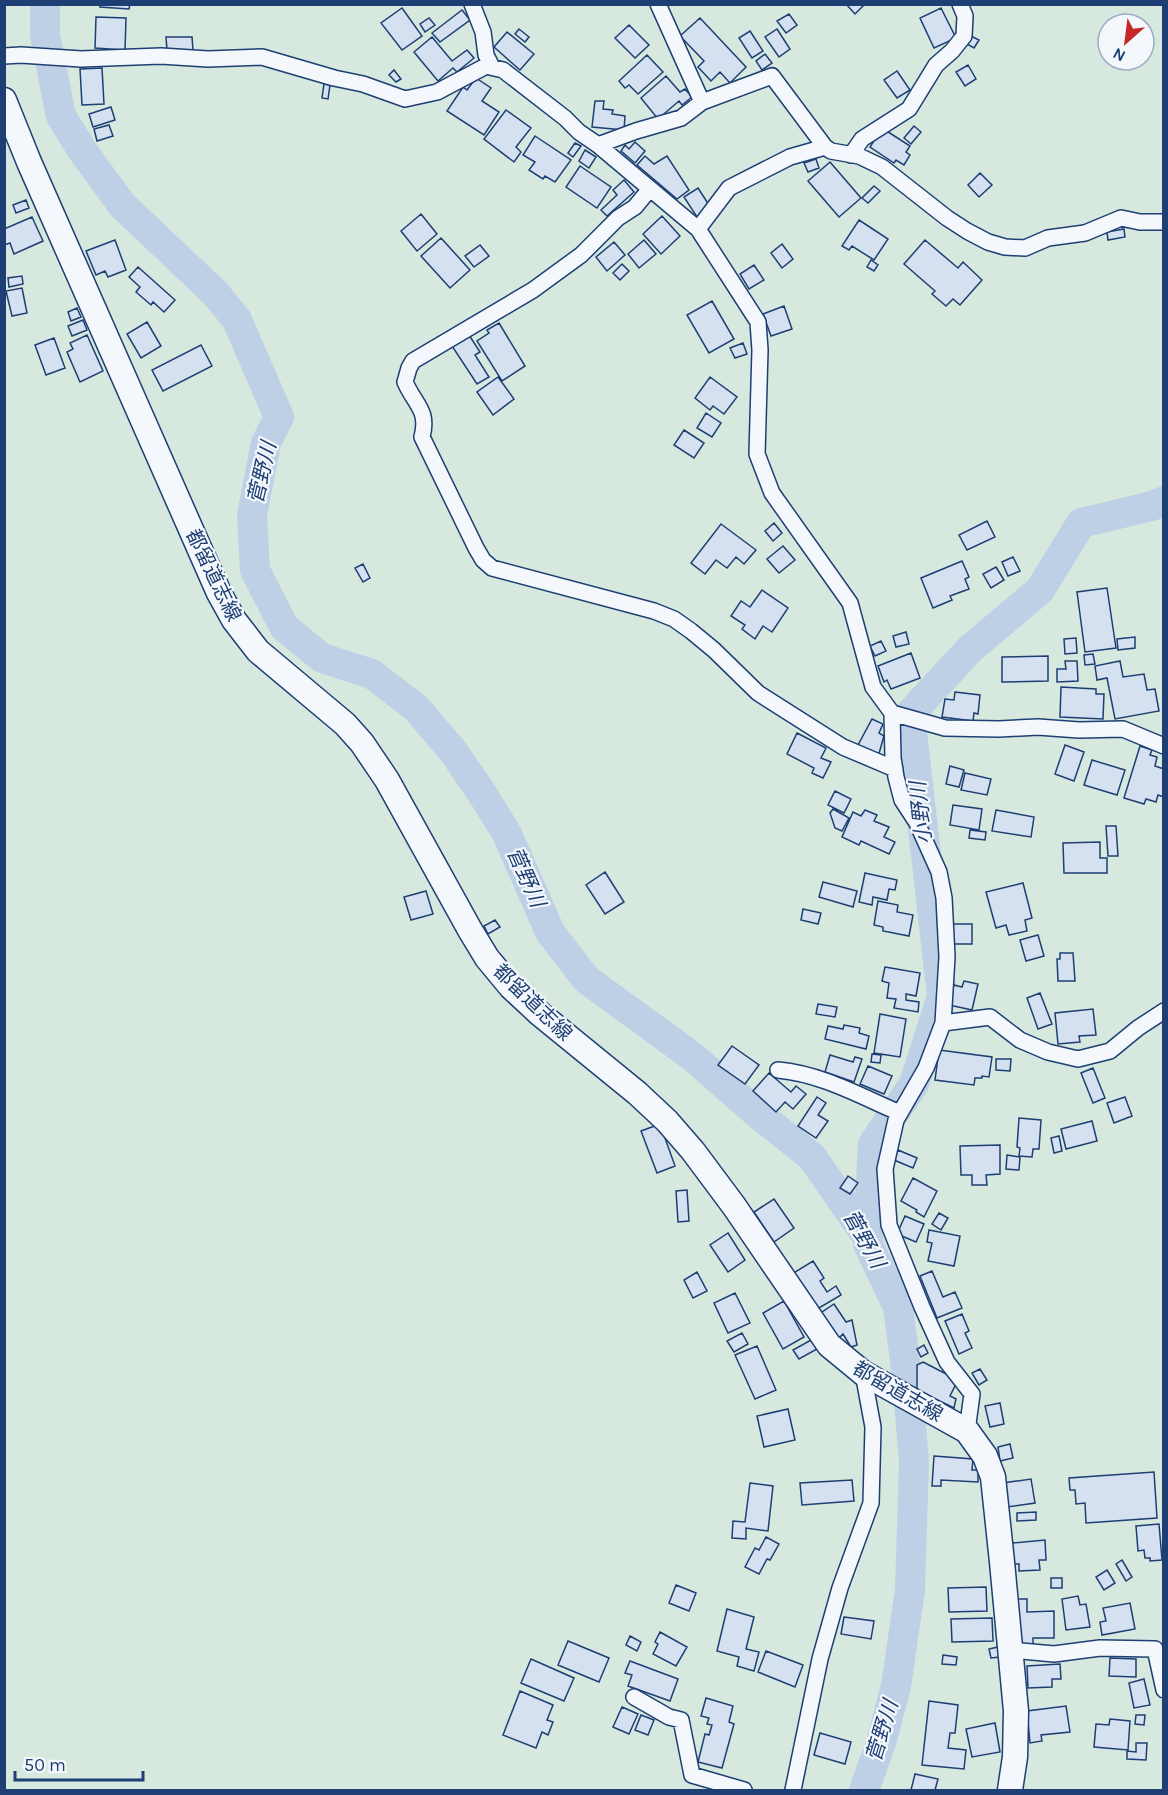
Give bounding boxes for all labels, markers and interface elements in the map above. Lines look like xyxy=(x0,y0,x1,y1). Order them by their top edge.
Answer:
north arrow xyxy=(1096,12,1156,72)
text: N xyxy=(1110,44,1129,66)
water label: 菅野川 xyxy=(243,438,281,506)
street label: 都留道志線 xyxy=(181,525,246,625)
water label: 小野川 xyxy=(906,778,936,846)
water label: 菅野川 xyxy=(502,843,551,912)
street label: 都留道志線 xyxy=(489,959,577,1045)
water label: 菅野川 xyxy=(838,1206,891,1274)
street label: 都留道志線 xyxy=(849,1356,947,1426)
water label: 菅野川 xyxy=(861,1695,903,1765)
scale bar xyxy=(15,1744,142,1782)
text: 50 m xyxy=(24,1754,66,1776)

